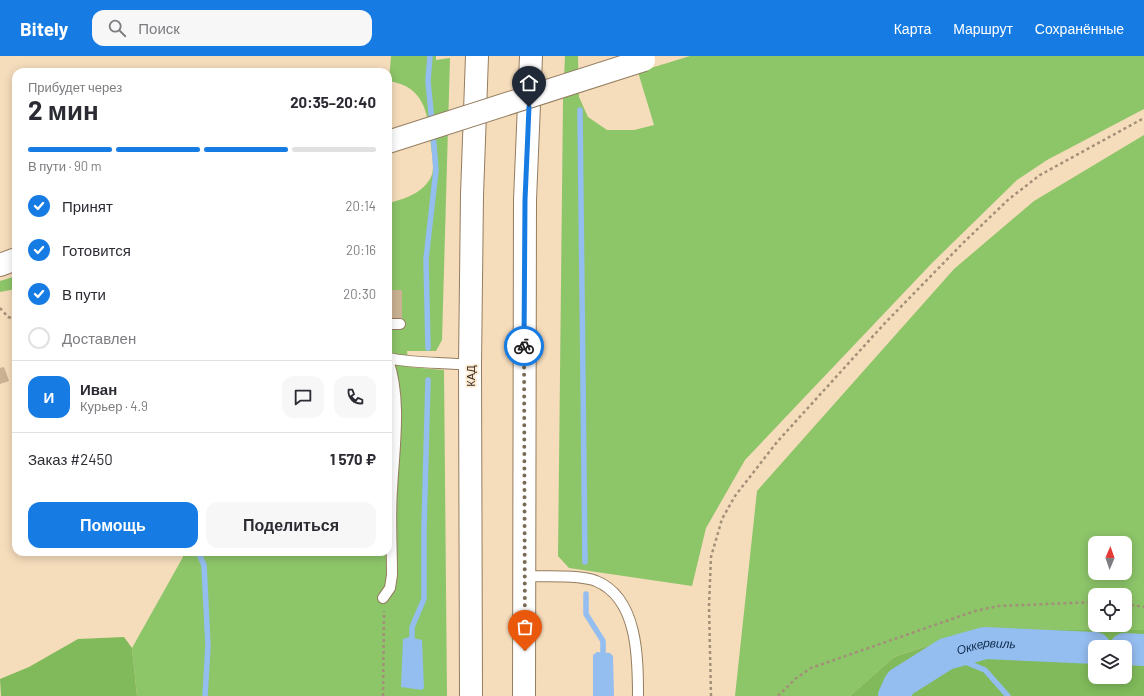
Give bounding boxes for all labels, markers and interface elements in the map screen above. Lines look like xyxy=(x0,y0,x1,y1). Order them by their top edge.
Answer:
search box xyxy=(92,10,372,46)
text: Bitely xyxy=(20,17,68,40)
icon: search xyxy=(106,17,128,39)
text: Поиск xyxy=(138,19,180,37)
text: Карта xyxy=(894,20,931,37)
text: Маршрут xyxy=(953,20,1013,37)
text: Сохранённые xyxy=(1035,20,1124,37)
pin xyxy=(512,66,546,107)
icon: home xyxy=(518,72,540,94)
text: Прибудет через xyxy=(28,79,122,95)
text: 20:35–20:40 xyxy=(290,93,376,111)
text: 2 мин xyxy=(28,94,99,125)
text: В пути · 90 m xyxy=(28,158,101,174)
icon: check xyxy=(28,195,50,217)
text: Принят xyxy=(62,197,113,215)
text: 20:14 xyxy=(346,198,376,214)
icon: check xyxy=(28,239,50,261)
text: Готовится xyxy=(62,241,131,259)
text: 20:16 xyxy=(346,242,376,258)
icon: check xyxy=(28,283,50,305)
text: В пути xyxy=(62,285,106,303)
text: 20:30 xyxy=(343,286,376,302)
courier xyxy=(504,326,544,366)
text: Доставлен xyxy=(62,329,136,347)
icon: bike xyxy=(513,335,535,357)
street label: КАД xyxy=(464,365,477,387)
button: chat xyxy=(282,376,324,418)
button: phone xyxy=(334,376,376,418)
text: Иван xyxy=(80,380,117,398)
text: И xyxy=(44,388,54,406)
text: Курьер · 4.9 xyxy=(80,398,148,414)
text: Заказ #2450 xyxy=(28,450,113,468)
text: 1 570 ₽ xyxy=(330,450,376,468)
button: Помощь xyxy=(28,502,198,548)
button: Поделиться xyxy=(206,502,376,548)
north arrow xyxy=(1088,536,1132,580)
map controls xyxy=(1088,536,1132,684)
button: locate xyxy=(1088,588,1132,632)
pin xyxy=(508,610,542,651)
icon: bag xyxy=(514,616,536,638)
water label: Оккервиль xyxy=(955,635,1016,657)
button: layers xyxy=(1088,640,1132,684)

